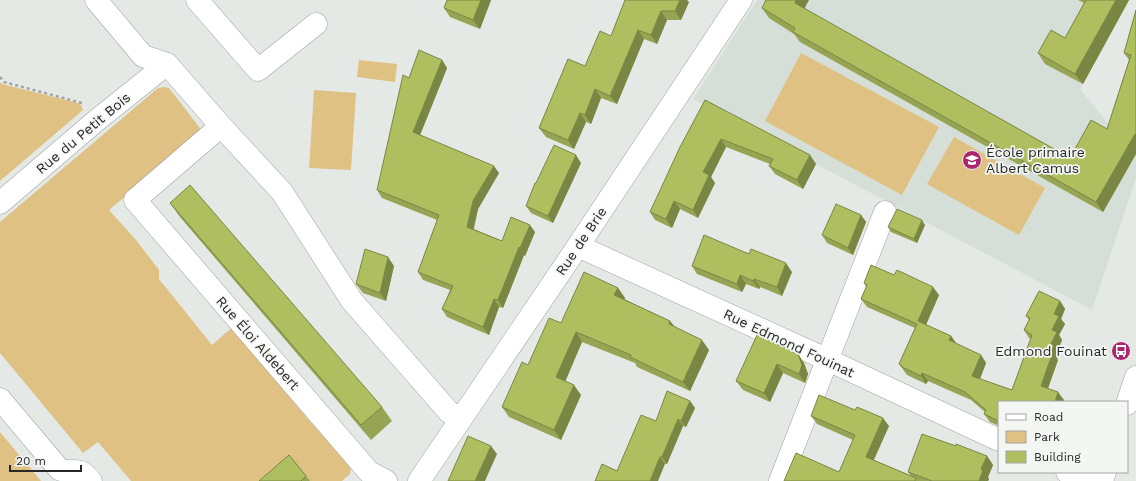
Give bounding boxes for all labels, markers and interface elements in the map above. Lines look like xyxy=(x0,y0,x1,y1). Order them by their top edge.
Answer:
street label: Rue du Petit Bois xyxy=(33,89,133,177)
place label: École primaire Albert Camus xyxy=(986,144,1085,176)
school or university icon: École primaire Albert Camus xyxy=(961,149,983,171)
street label: Rue de Brie xyxy=(552,204,610,278)
street label: Rue Éloi Aldebert xyxy=(213,293,303,393)
street label: Rue Edmond Fouinat xyxy=(721,306,857,380)
bus stop icon: Edmond Fouinat xyxy=(1110,340,1132,362)
place label: Edmond Fouinat xyxy=(995,343,1107,359)
legend xyxy=(998,401,1128,473)
text: Road xyxy=(1034,410,1063,424)
text: Park xyxy=(1034,430,1060,444)
scale bar xyxy=(10,447,81,473)
text: Building xyxy=(1034,450,1081,464)
text: 20 m xyxy=(16,454,46,468)

